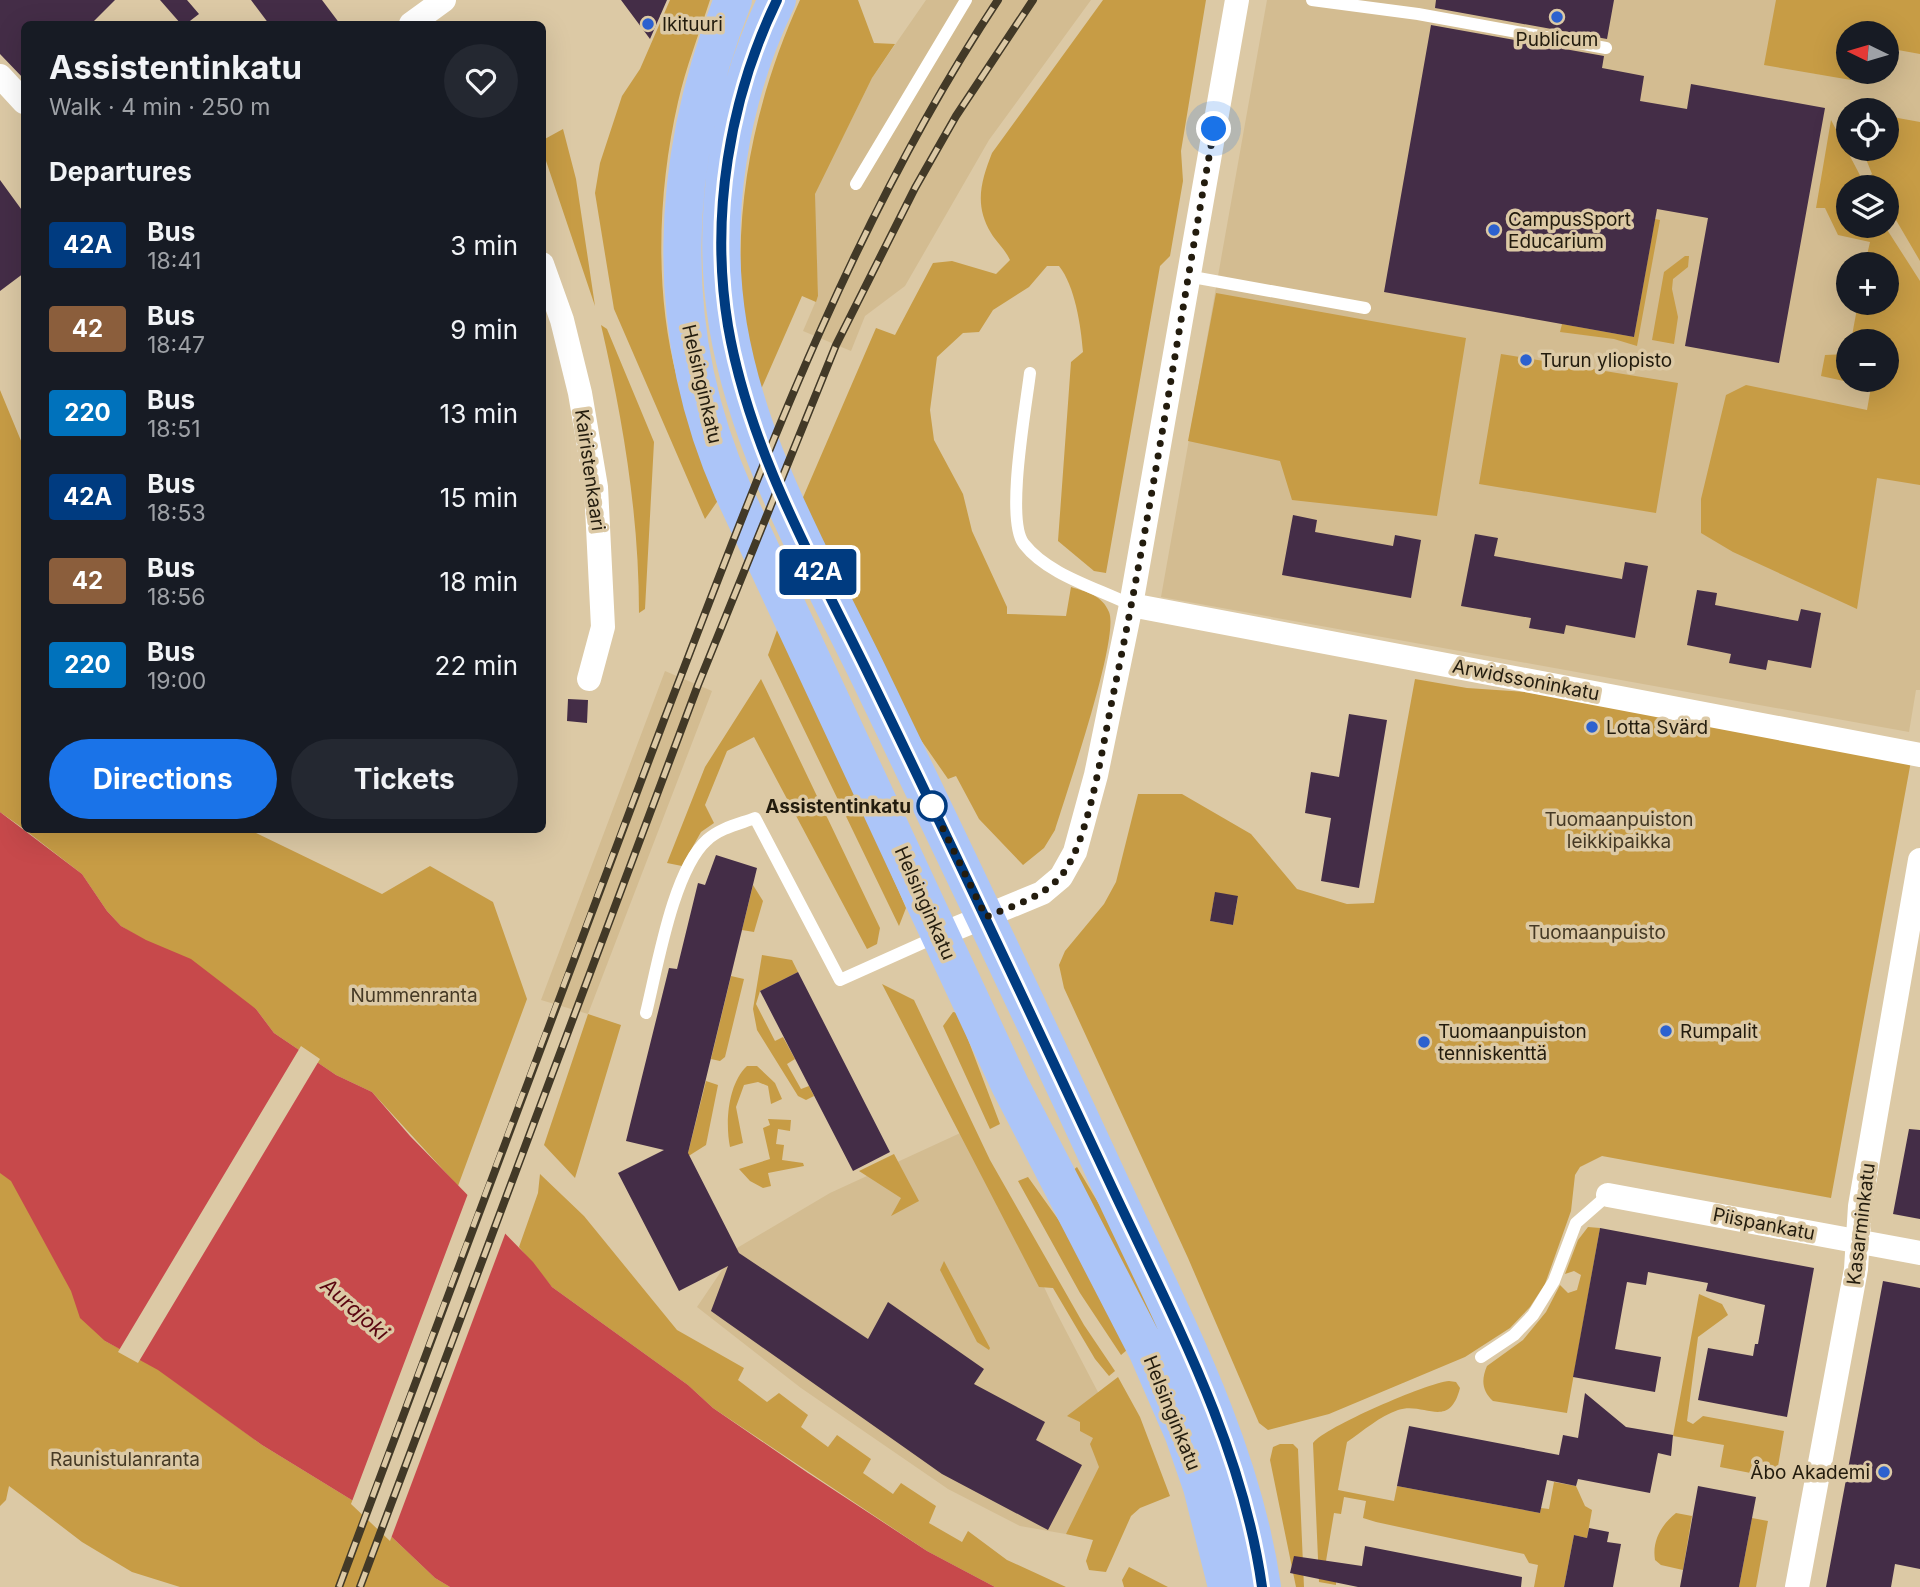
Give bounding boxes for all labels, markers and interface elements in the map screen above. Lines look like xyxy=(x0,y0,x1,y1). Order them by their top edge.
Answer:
marker: Publicum xyxy=(1549,9,1565,25)
place label: Ikituuri xyxy=(662,13,723,36)
marker: Ikituuri xyxy=(640,16,656,32)
north arrow xyxy=(1836,21,1899,84)
map controls xyxy=(1836,21,1899,392)
place label: Publicum xyxy=(1516,28,1598,51)
button: heart xyxy=(444,44,518,118)
text: Assistentinkatu xyxy=(49,47,302,87)
text: Walk · 4 min · 250 m xyxy=(49,93,271,121)
button: locate xyxy=(1836,98,1899,161)
your location xyxy=(1196,111,1231,146)
text: Departures xyxy=(49,156,192,187)
button: layers xyxy=(1836,175,1899,238)
place label: CampusSport Educarium xyxy=(1508,208,1631,253)
text: Bus xyxy=(147,216,195,247)
marker: CampusSport Educarium xyxy=(1486,222,1502,238)
text: 42A xyxy=(63,230,112,259)
text: 3 min xyxy=(450,230,518,261)
text: 18:41 xyxy=(147,247,201,275)
button: + xyxy=(1836,252,1899,315)
text: Bus xyxy=(147,300,195,331)
text: 42 xyxy=(72,314,103,343)
text: 9 min xyxy=(450,314,518,345)
street label: Helsinginkatu xyxy=(677,322,727,446)
button: − xyxy=(1836,329,1899,392)
text: 18:47 xyxy=(147,331,205,359)
place label: Turun yliopisto xyxy=(1540,349,1672,372)
marker: Turun yliopisto xyxy=(1518,352,1534,368)
text: Bus xyxy=(147,384,195,415)
text: 220 xyxy=(64,398,111,427)
text: 13 min xyxy=(440,398,518,429)
street label: Kairistenkaari xyxy=(570,408,610,532)
text: 18:51 xyxy=(147,415,201,443)
text: Bus xyxy=(147,468,195,499)
text: 42A xyxy=(63,482,112,511)
text: 15 min xyxy=(440,482,518,513)
text: 18:53 xyxy=(147,499,206,527)
line badge: 42A xyxy=(778,549,858,595)
text: Bus xyxy=(147,552,195,583)
text: 42A xyxy=(793,557,843,586)
text: 42 xyxy=(72,566,103,595)
text: 18 min xyxy=(440,566,518,597)
text: 18:56 xyxy=(147,583,205,611)
text: Bus xyxy=(147,636,195,667)
text: 220 xyxy=(64,650,111,679)
text: 22 min xyxy=(435,650,518,681)
street label: Arwidssoninkatu xyxy=(1451,654,1601,706)
text: 19:00 xyxy=(147,667,206,695)
place label: Lotta Svärd xyxy=(1606,716,1708,739)
marker: Lotta Svärd xyxy=(1584,719,1600,735)
button: Directions xyxy=(49,739,277,819)
button: Tickets xyxy=(291,739,518,819)
marker: Assistentinkatu xyxy=(917,791,947,821)
place label: Assistentinkatu xyxy=(765,795,911,818)
park label: Tuomaanpuiston leikkipaikka xyxy=(1545,808,1693,853)
street label: Helsinginkatu xyxy=(890,843,960,963)
park label: Tuomaanpuisto xyxy=(1528,921,1666,944)
park label: Nummenranta xyxy=(350,984,478,1007)
place label: Tuomaanpuiston tenniskenttä xyxy=(1438,1020,1587,1065)
place label: Rumpalit xyxy=(1680,1020,1758,1043)
marker: Rumpalit xyxy=(1658,1023,1674,1039)
marker: Tuomaanpuiston tenniskenttä xyxy=(1416,1034,1432,1050)
street label: Kasarminkatu xyxy=(1842,1162,1880,1286)
street label: Piispankatu xyxy=(1711,1203,1817,1245)
water label: Aurajoki xyxy=(315,1272,395,1346)
street label: Helsinginkatu xyxy=(1139,1352,1205,1474)
park label: Raunistulanranta xyxy=(50,1448,200,1471)
place label: Åbo Akademi xyxy=(1750,1459,1870,1484)
marker: Åbo Akademi xyxy=(1876,1464,1892,1480)

